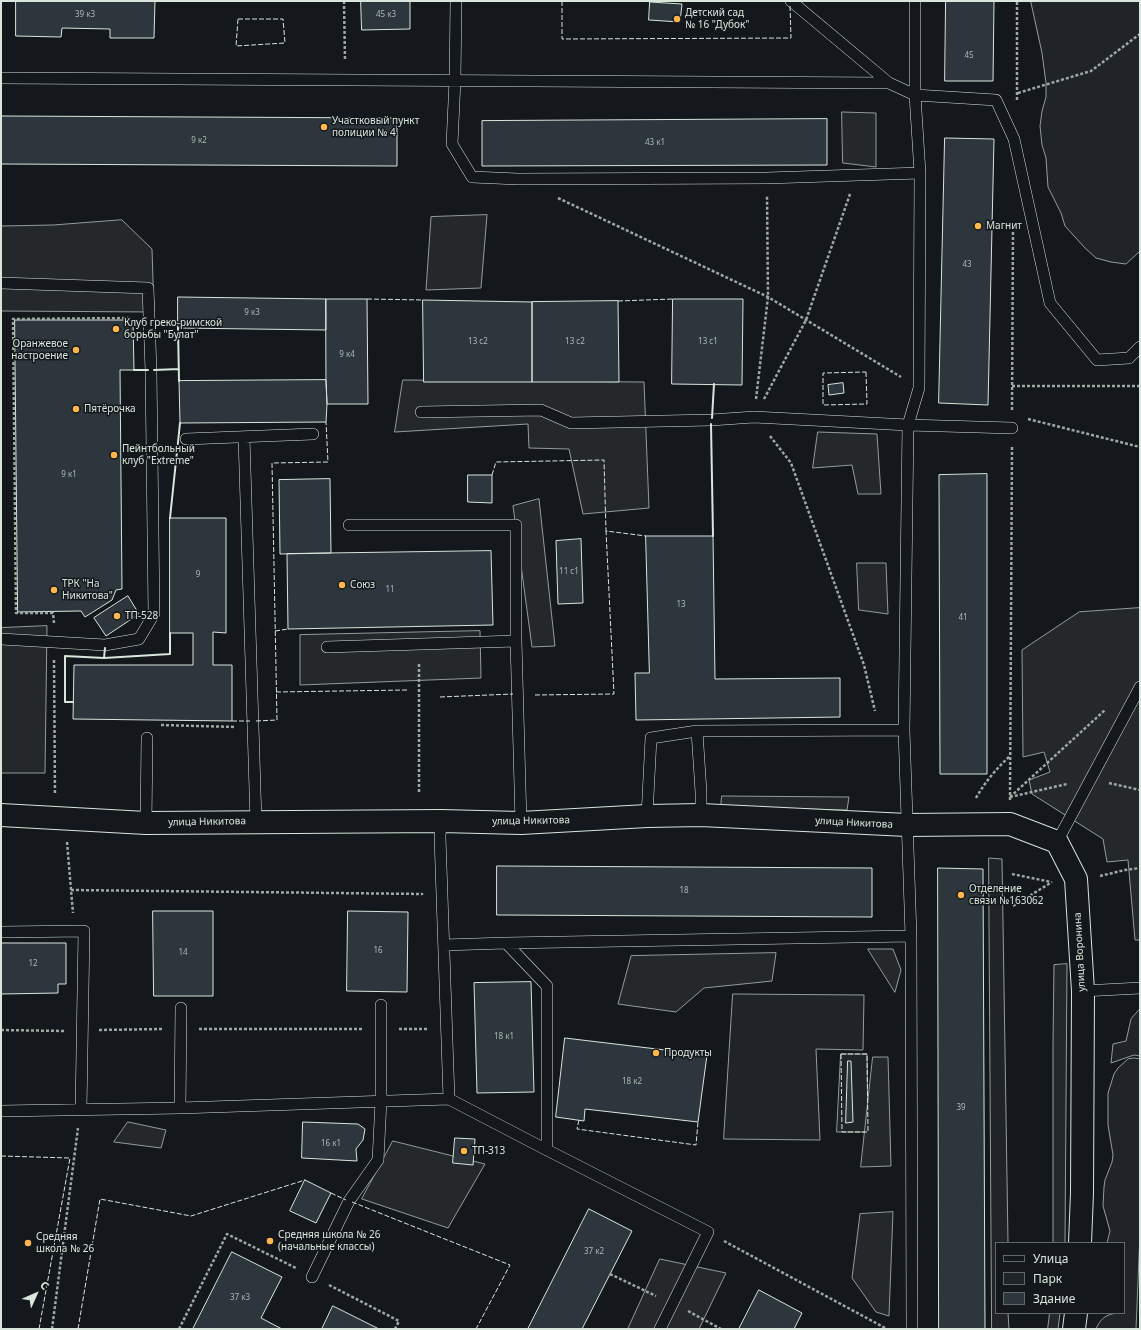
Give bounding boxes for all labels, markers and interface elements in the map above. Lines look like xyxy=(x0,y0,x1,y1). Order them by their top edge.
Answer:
place label: Детский сад № 16 "Дубок" xyxy=(685,7,749,30)
house number: 39 к3 xyxy=(75,10,95,20)
house number: 45 к3 xyxy=(376,10,396,20)
marker: Детский сад № 16 "Дубок" xyxy=(672,14,682,24)
house number: 45 xyxy=(964,51,974,61)
place label: Участковый пункт полиции № 4 xyxy=(332,115,419,138)
marker: Участковый пункт полиции № 4 xyxy=(319,122,329,132)
house number: 9 к2 xyxy=(191,136,207,146)
house number: 43 к1 xyxy=(645,138,665,148)
place label: Магнит xyxy=(986,220,1022,232)
marker: Магнит xyxy=(973,221,983,231)
house number: 43 xyxy=(962,260,972,270)
house number: 9 к3 xyxy=(244,308,260,318)
place label: Клуб греко-римской борьбы "Булат" xyxy=(124,317,222,340)
marker: Клуб греко-римской борьбы "Булат" xyxy=(111,324,121,334)
house number: 13 с2 xyxy=(468,337,488,347)
house number: 13 с2 xyxy=(565,337,585,347)
house number: 13 с1 xyxy=(698,337,718,347)
place label: Оранжевое настроение xyxy=(11,338,68,362)
marker: Оранжевое настроение xyxy=(71,345,81,355)
house number: 9 к4 xyxy=(339,350,355,360)
place label: Пятёрочка xyxy=(84,403,136,415)
marker: Пятёрочка xyxy=(71,404,81,414)
place label: Пейнтбольный клуб "Extreme" xyxy=(122,443,195,466)
marker: Пейнтбольный клуб "Extreme" xyxy=(109,450,119,460)
house number: 9 к1 xyxy=(61,470,77,480)
house number: 11 с1 xyxy=(559,567,579,577)
house number: 9 xyxy=(196,570,200,580)
place label: ТРК "На Никитова" xyxy=(62,578,113,602)
place label: Союз xyxy=(350,579,375,591)
marker: Союз xyxy=(337,580,347,590)
marker: ТРК "На Никитова" xyxy=(49,585,59,595)
house number: 11 xyxy=(385,585,395,595)
house number: 13 xyxy=(676,600,686,610)
place label: ТП-528 xyxy=(125,610,158,622)
marker: ТП-528 xyxy=(112,611,122,621)
house number: 41 xyxy=(958,613,968,623)
street label: улица Никитова xyxy=(492,814,570,828)
street label: улица Никитова xyxy=(168,815,246,829)
street label: улица Никитова xyxy=(815,815,893,831)
place label: Отделение связи №163062 xyxy=(969,883,1044,906)
house number: 18 xyxy=(679,886,689,896)
marker: Отделение связи №163062 xyxy=(956,890,966,900)
street label: улица Воронина xyxy=(1072,912,1088,992)
house number: 16 xyxy=(373,946,383,956)
house number: 14 xyxy=(178,948,188,958)
house number: 12 xyxy=(28,959,38,969)
house number: 18 к1 xyxy=(494,1032,514,1042)
place label: Продукты xyxy=(664,1047,712,1059)
marker: Продукты xyxy=(651,1048,661,1058)
house number: 18 к2 xyxy=(622,1077,642,1087)
house number: 39 xyxy=(956,1103,966,1113)
house number: 16 к1 xyxy=(321,1139,341,1149)
place label: ТП-313 xyxy=(472,1145,505,1157)
marker: ТП-313 xyxy=(459,1146,469,1156)
place label: Средняя школа № 26 (начальные классы) xyxy=(278,1229,380,1252)
place label: Средняя школа № 26 xyxy=(36,1231,94,1254)
marker: Средняя школа № 26 (начальные классы) xyxy=(265,1236,275,1246)
marker: Средняя школа № 26 xyxy=(23,1238,33,1248)
legend xyxy=(995,1242,1125,1314)
house number: 37 к2 xyxy=(584,1247,604,1257)
text: Улица xyxy=(1033,1250,1068,1267)
text: Парк xyxy=(1033,1270,1062,1287)
north arrow xyxy=(16,1274,56,1314)
text: С xyxy=(37,1277,53,1293)
text: Здание xyxy=(1033,1290,1075,1307)
house number: 37 к3 xyxy=(230,1293,250,1303)

